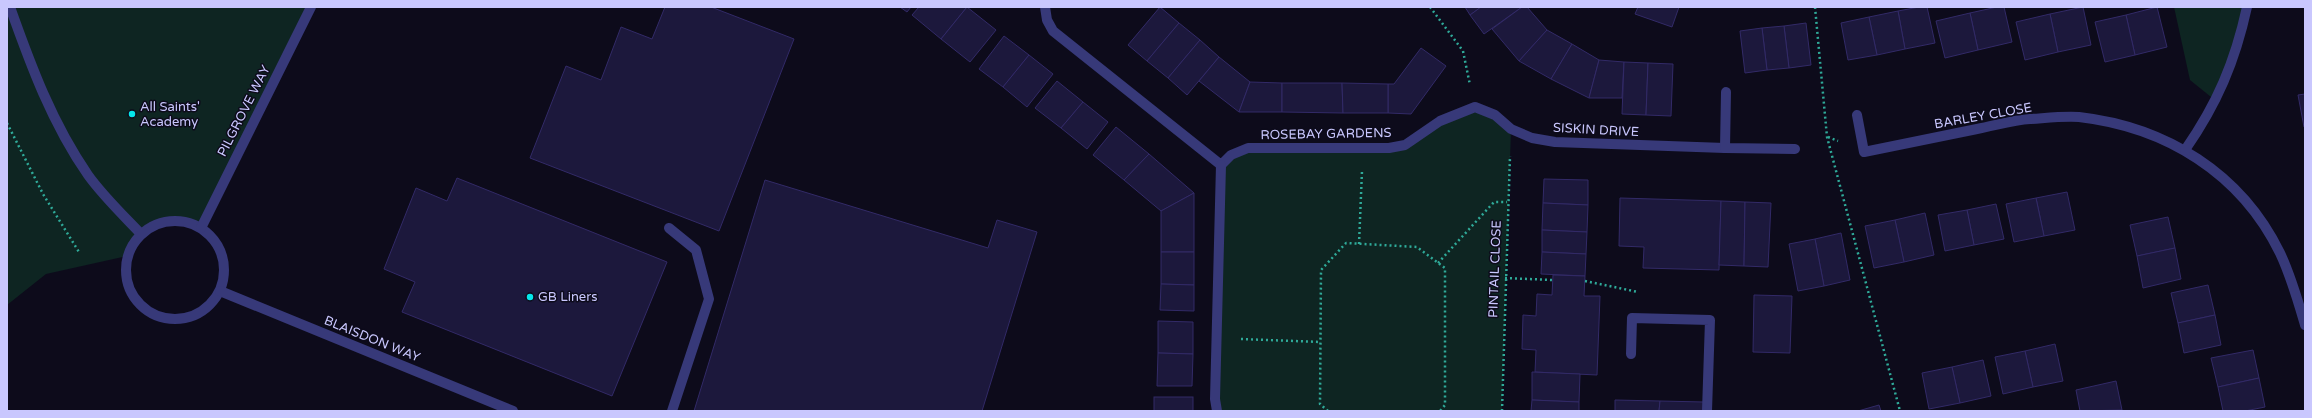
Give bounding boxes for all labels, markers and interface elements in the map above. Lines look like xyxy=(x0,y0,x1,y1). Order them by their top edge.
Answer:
street label: PILGROVE WAY xyxy=(214,63,274,159)
place label: All Saints' Academy xyxy=(140,99,200,130)
street label: BARLEY CLOSE xyxy=(1933,100,2033,132)
marker: All Saints' Academy xyxy=(127,109,137,119)
street label: SISKIN DRIVE xyxy=(1553,120,1639,140)
street label: ROSEBAY GARDENS xyxy=(1260,125,1392,143)
street label: PINTAIL CLOSE xyxy=(1485,220,1505,318)
place label: GB Liners xyxy=(538,289,597,305)
marker: GB Liners xyxy=(525,292,535,302)
street label: BLAISDON WAY xyxy=(322,312,422,366)

